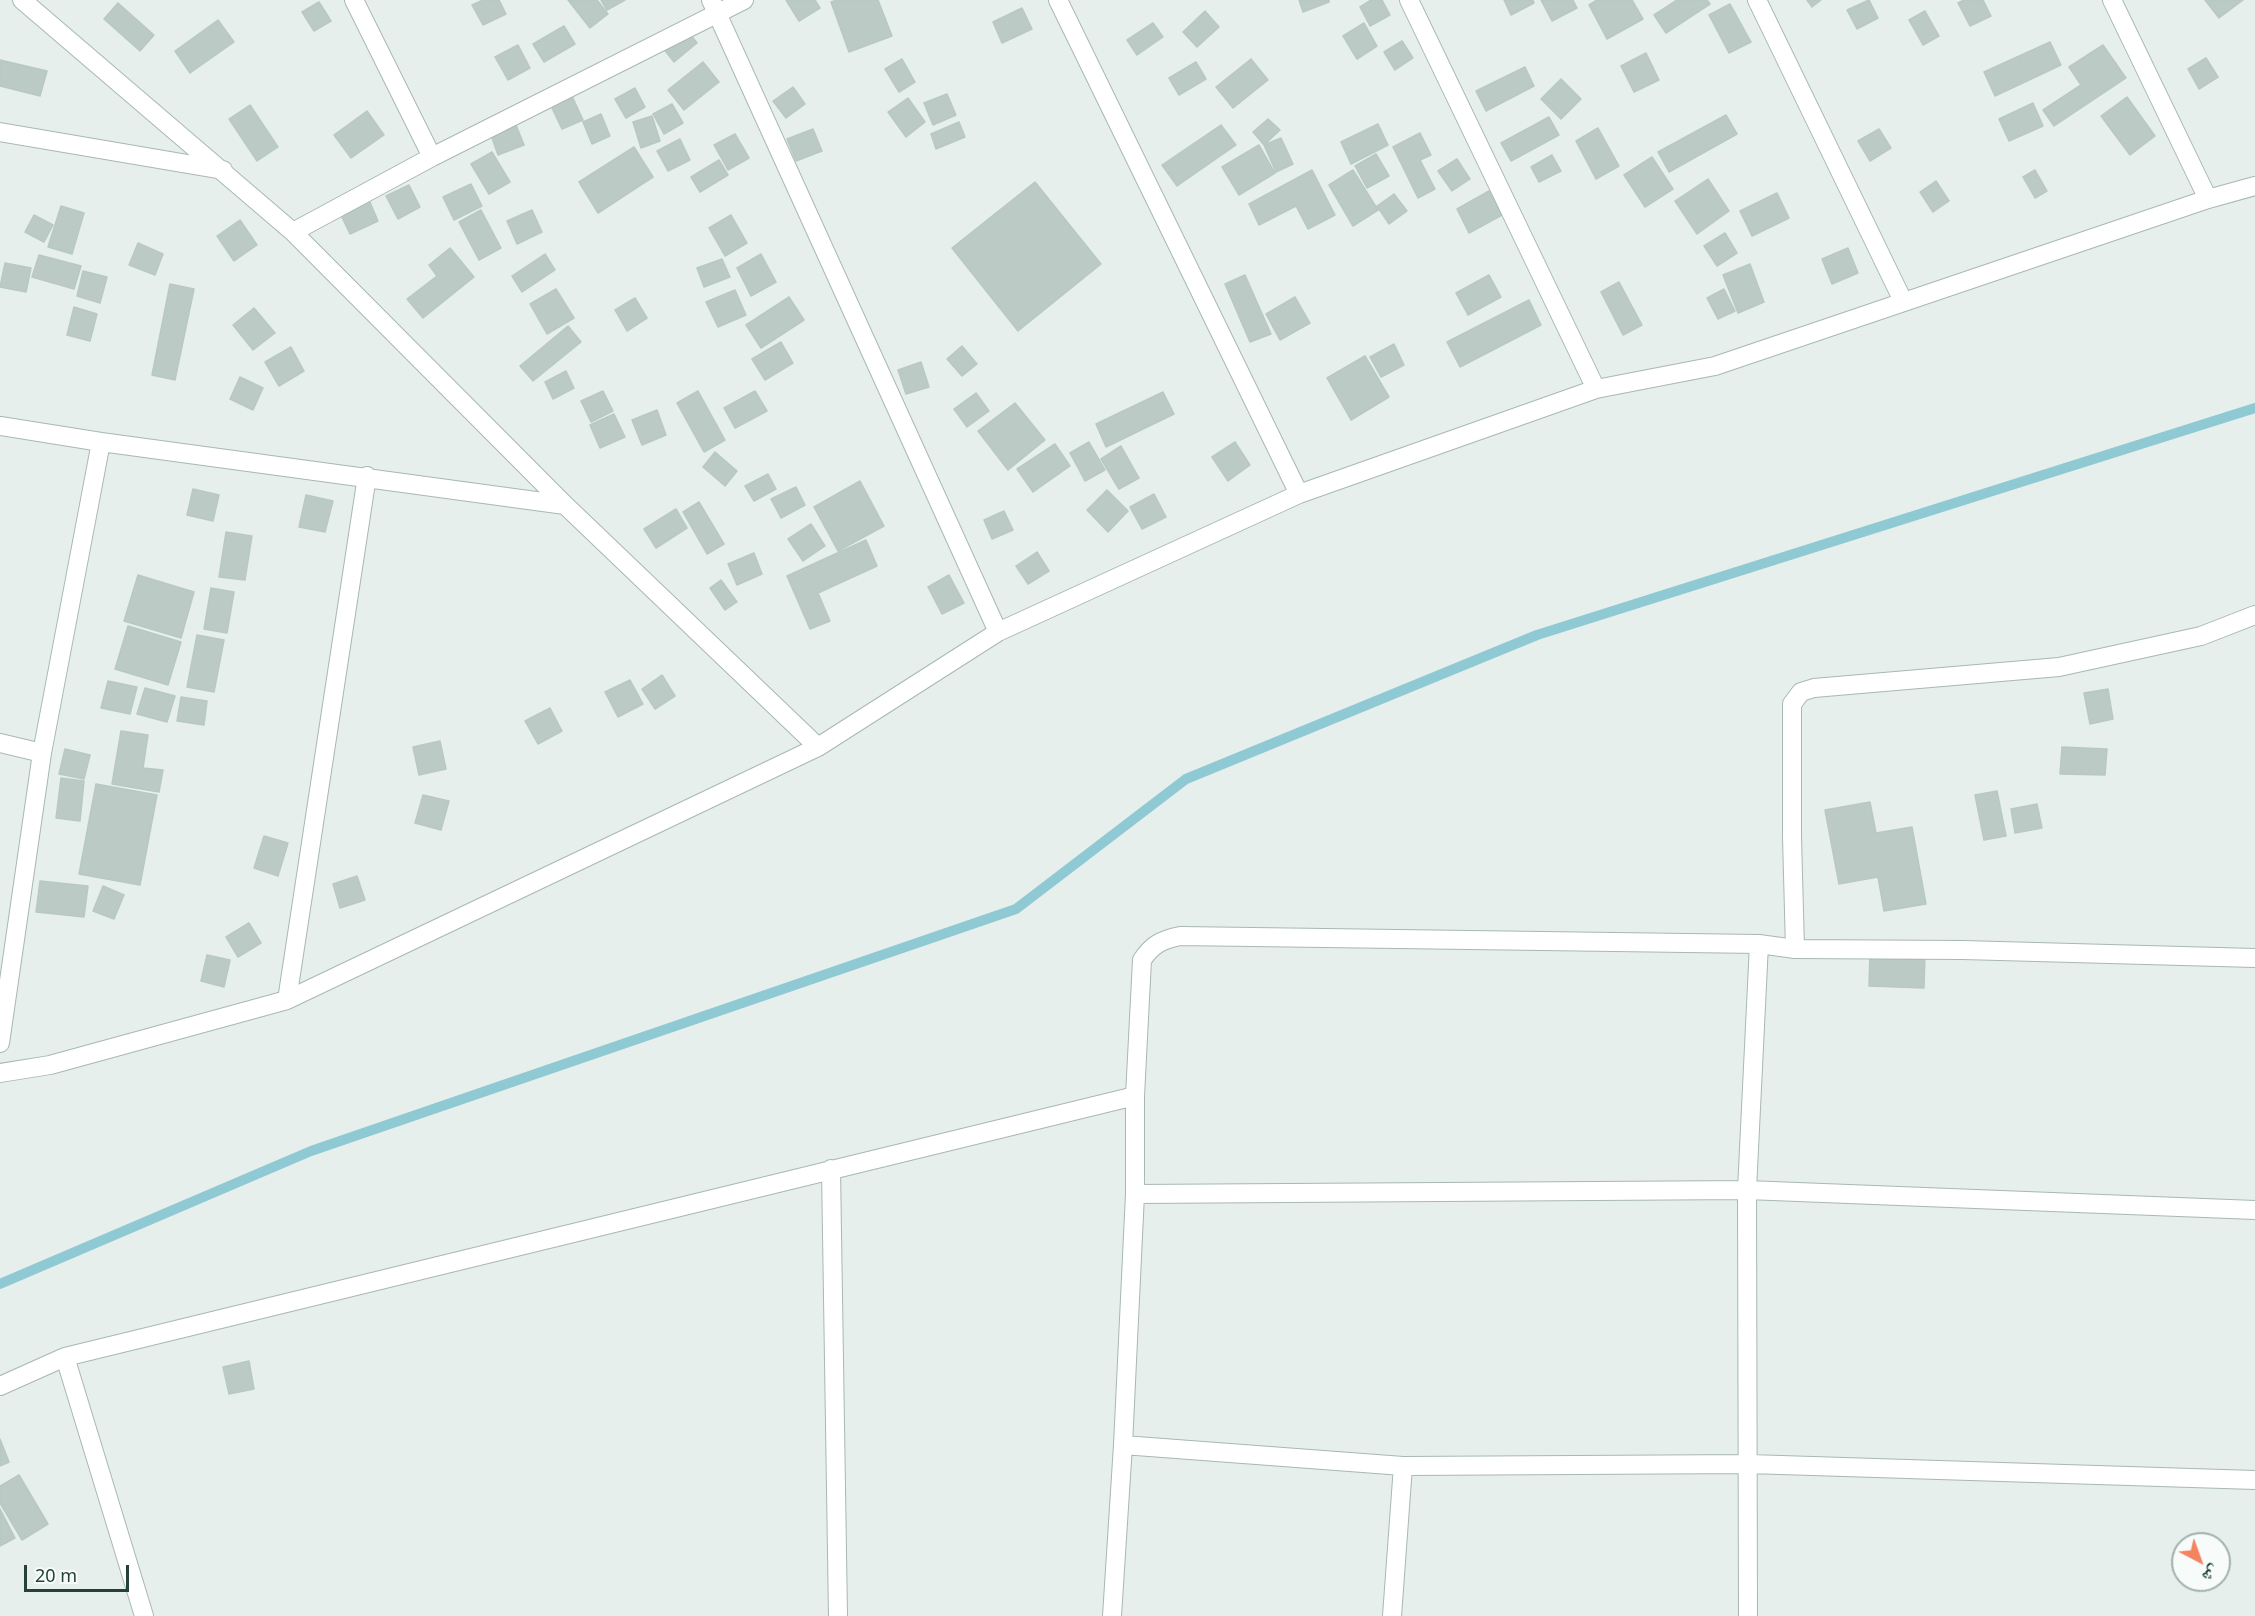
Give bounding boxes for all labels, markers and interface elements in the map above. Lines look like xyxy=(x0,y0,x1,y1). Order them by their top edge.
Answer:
north arrow xyxy=(2171,1532,2231,1592)
scale bar xyxy=(27,1553,132,1591)
text: ش xyxy=(2198,1560,2225,1588)
text: 20 m xyxy=(35,1563,77,1587)

